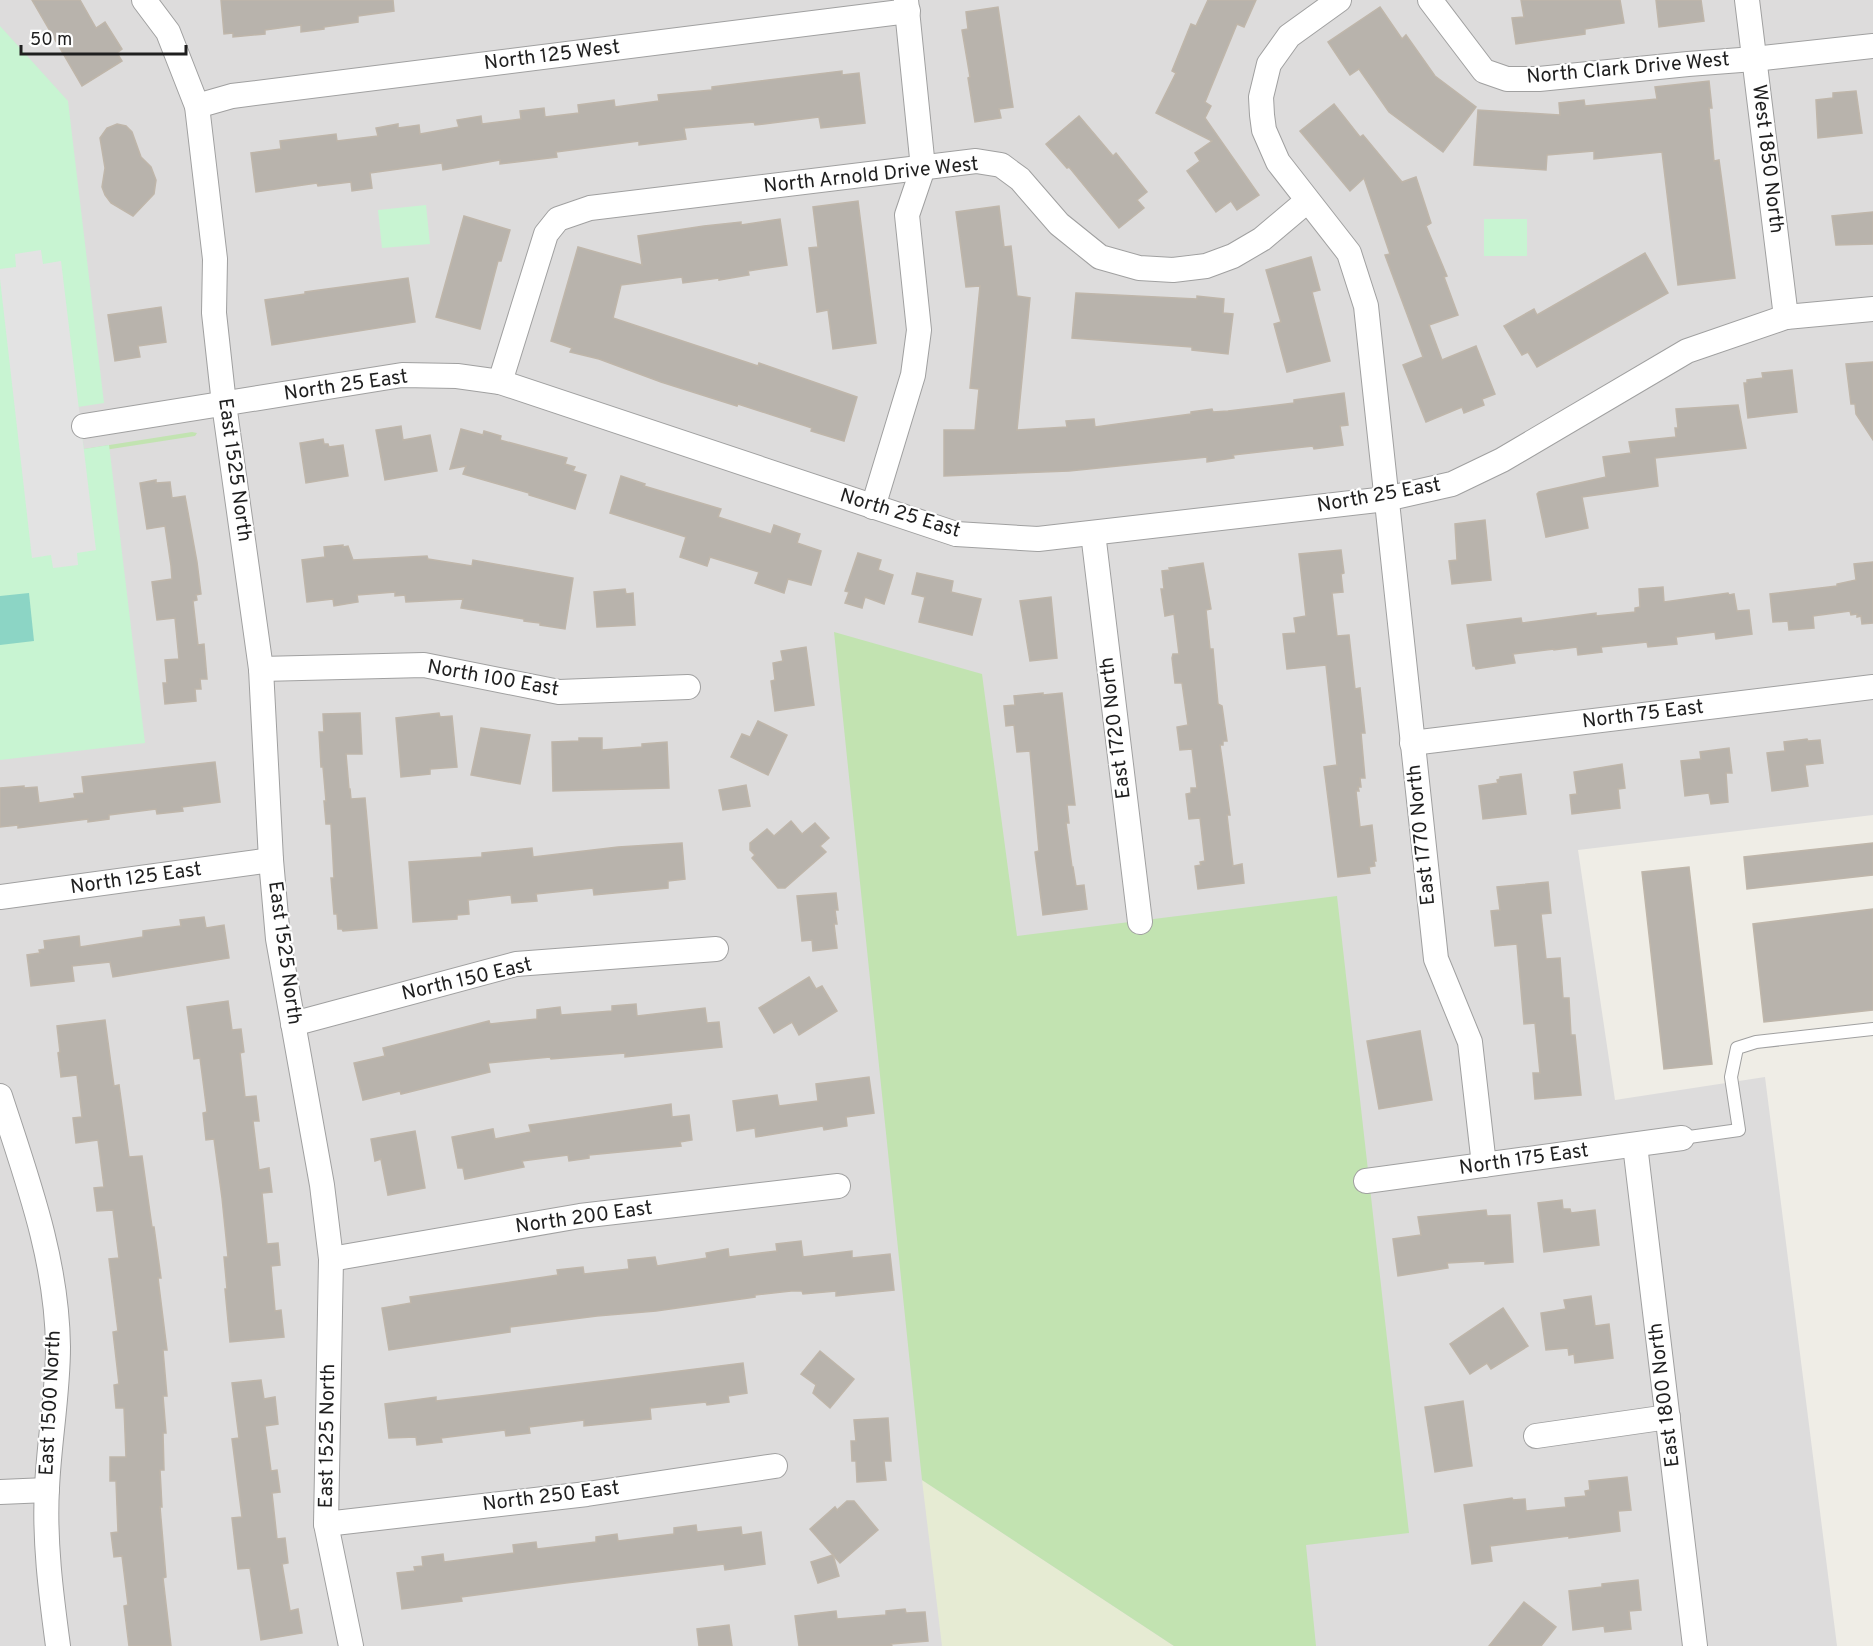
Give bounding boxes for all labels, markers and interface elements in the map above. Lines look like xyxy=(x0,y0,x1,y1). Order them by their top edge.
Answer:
scale bar xyxy=(21,18,186,56)
text: 50 m xyxy=(30,29,72,52)
street label: North 125 West xyxy=(483,35,621,77)
street label: North Clark Drive West xyxy=(1525,47,1731,91)
street label: West 1850 North xyxy=(1745,83,1789,235)
street label: North Arnold Drive West xyxy=(762,152,980,200)
street label: North 25 East xyxy=(282,364,410,408)
street label: East 1525 North xyxy=(211,397,257,543)
street label: North 25 East xyxy=(1315,472,1443,520)
street label: North 25 East xyxy=(836,483,964,545)
street label: North 100 East xyxy=(425,655,561,703)
street label: East 1720 North xyxy=(1094,655,1138,801)
street label: North 75 East xyxy=(1581,695,1705,735)
street label: East 1770 North xyxy=(1402,763,1442,907)
street label: North 125 East xyxy=(69,857,203,901)
street label: East 1525 North xyxy=(261,880,307,1026)
street label: North 150 East xyxy=(399,952,535,1008)
street label: North 175 East xyxy=(1458,1138,1590,1182)
street label: North 200 East xyxy=(514,1196,654,1240)
street label: East 1800 North xyxy=(1643,1321,1687,1469)
street label: East 1500 North xyxy=(34,1330,68,1476)
street label: East 1525 North xyxy=(314,1363,342,1509)
street label: North 250 East xyxy=(481,1476,621,1518)

